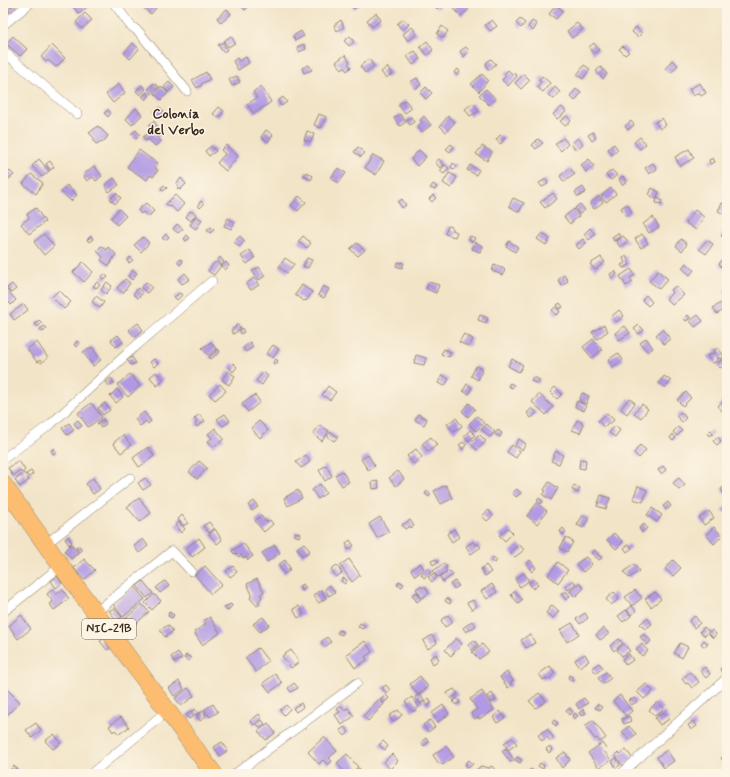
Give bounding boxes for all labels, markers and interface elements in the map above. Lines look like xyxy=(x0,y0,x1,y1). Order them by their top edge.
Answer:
district label: Colonia del Verbo xyxy=(147,105,205,139)
road number: NIC-21B xyxy=(82,619,136,639)

